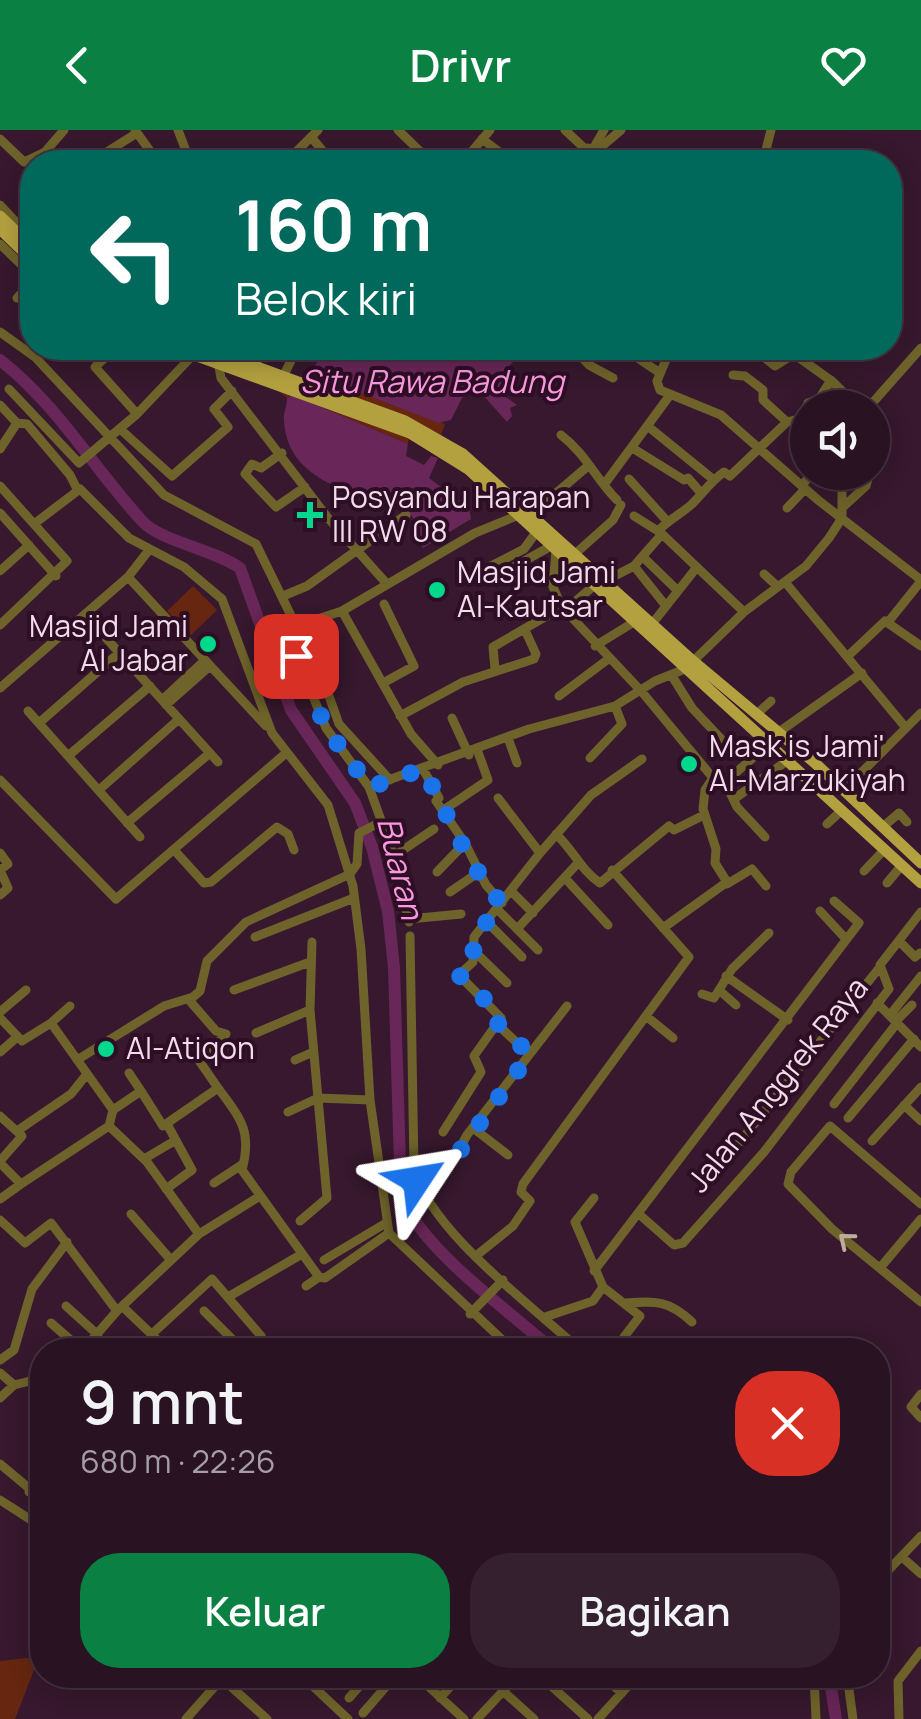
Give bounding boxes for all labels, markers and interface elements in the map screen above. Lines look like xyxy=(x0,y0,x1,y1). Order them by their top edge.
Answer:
text: Drivr xyxy=(410,34,511,96)
icon: back xyxy=(50,38,105,93)
icon: heart xyxy=(816,38,871,93)
text: 160 m xyxy=(235,176,432,272)
icon: left xyxy=(70,190,200,320)
text: Belok kiri xyxy=(235,267,417,329)
water label: Situ Rawa Badung xyxy=(300,359,567,403)
map controls xyxy=(790,390,890,490)
button: sound xyxy=(790,390,890,490)
place label: Posyandu Harapan III RW 08 xyxy=(332,476,590,551)
marker: Posyandu Harapan III RW 08 xyxy=(297,502,323,528)
place label: Masjid Jami Al-Kautsar xyxy=(457,551,616,626)
marker: Masjid Jami Al-Kautsar xyxy=(426,579,448,601)
place label: Masjid Jami Al Jabar xyxy=(29,605,188,680)
pin xyxy=(254,614,339,699)
icon: arrive xyxy=(269,629,324,684)
marker: Masjid Jami Al Jabar xyxy=(197,633,219,655)
place label: Mask is Jami' Al-Marzukiyah xyxy=(709,725,906,800)
marker: Mask is Jami' Al-Marzukiyah xyxy=(678,753,700,775)
water label: Buaran xyxy=(367,812,435,925)
street label: Jalan Anggrek Raya xyxy=(677,968,876,1200)
place label: Al-Atiqon xyxy=(126,1027,255,1068)
marker: Al-Atiqon xyxy=(95,1038,117,1060)
position arrow xyxy=(365,1128,469,1232)
one-way arrow xyxy=(839,1234,857,1252)
text: 9 mnt xyxy=(80,1360,244,1442)
button: close xyxy=(735,1371,840,1476)
text: 680 m · 22:26 xyxy=(80,1439,276,1483)
button: Keluar xyxy=(80,1553,450,1668)
button: Bagikan xyxy=(470,1553,840,1668)

